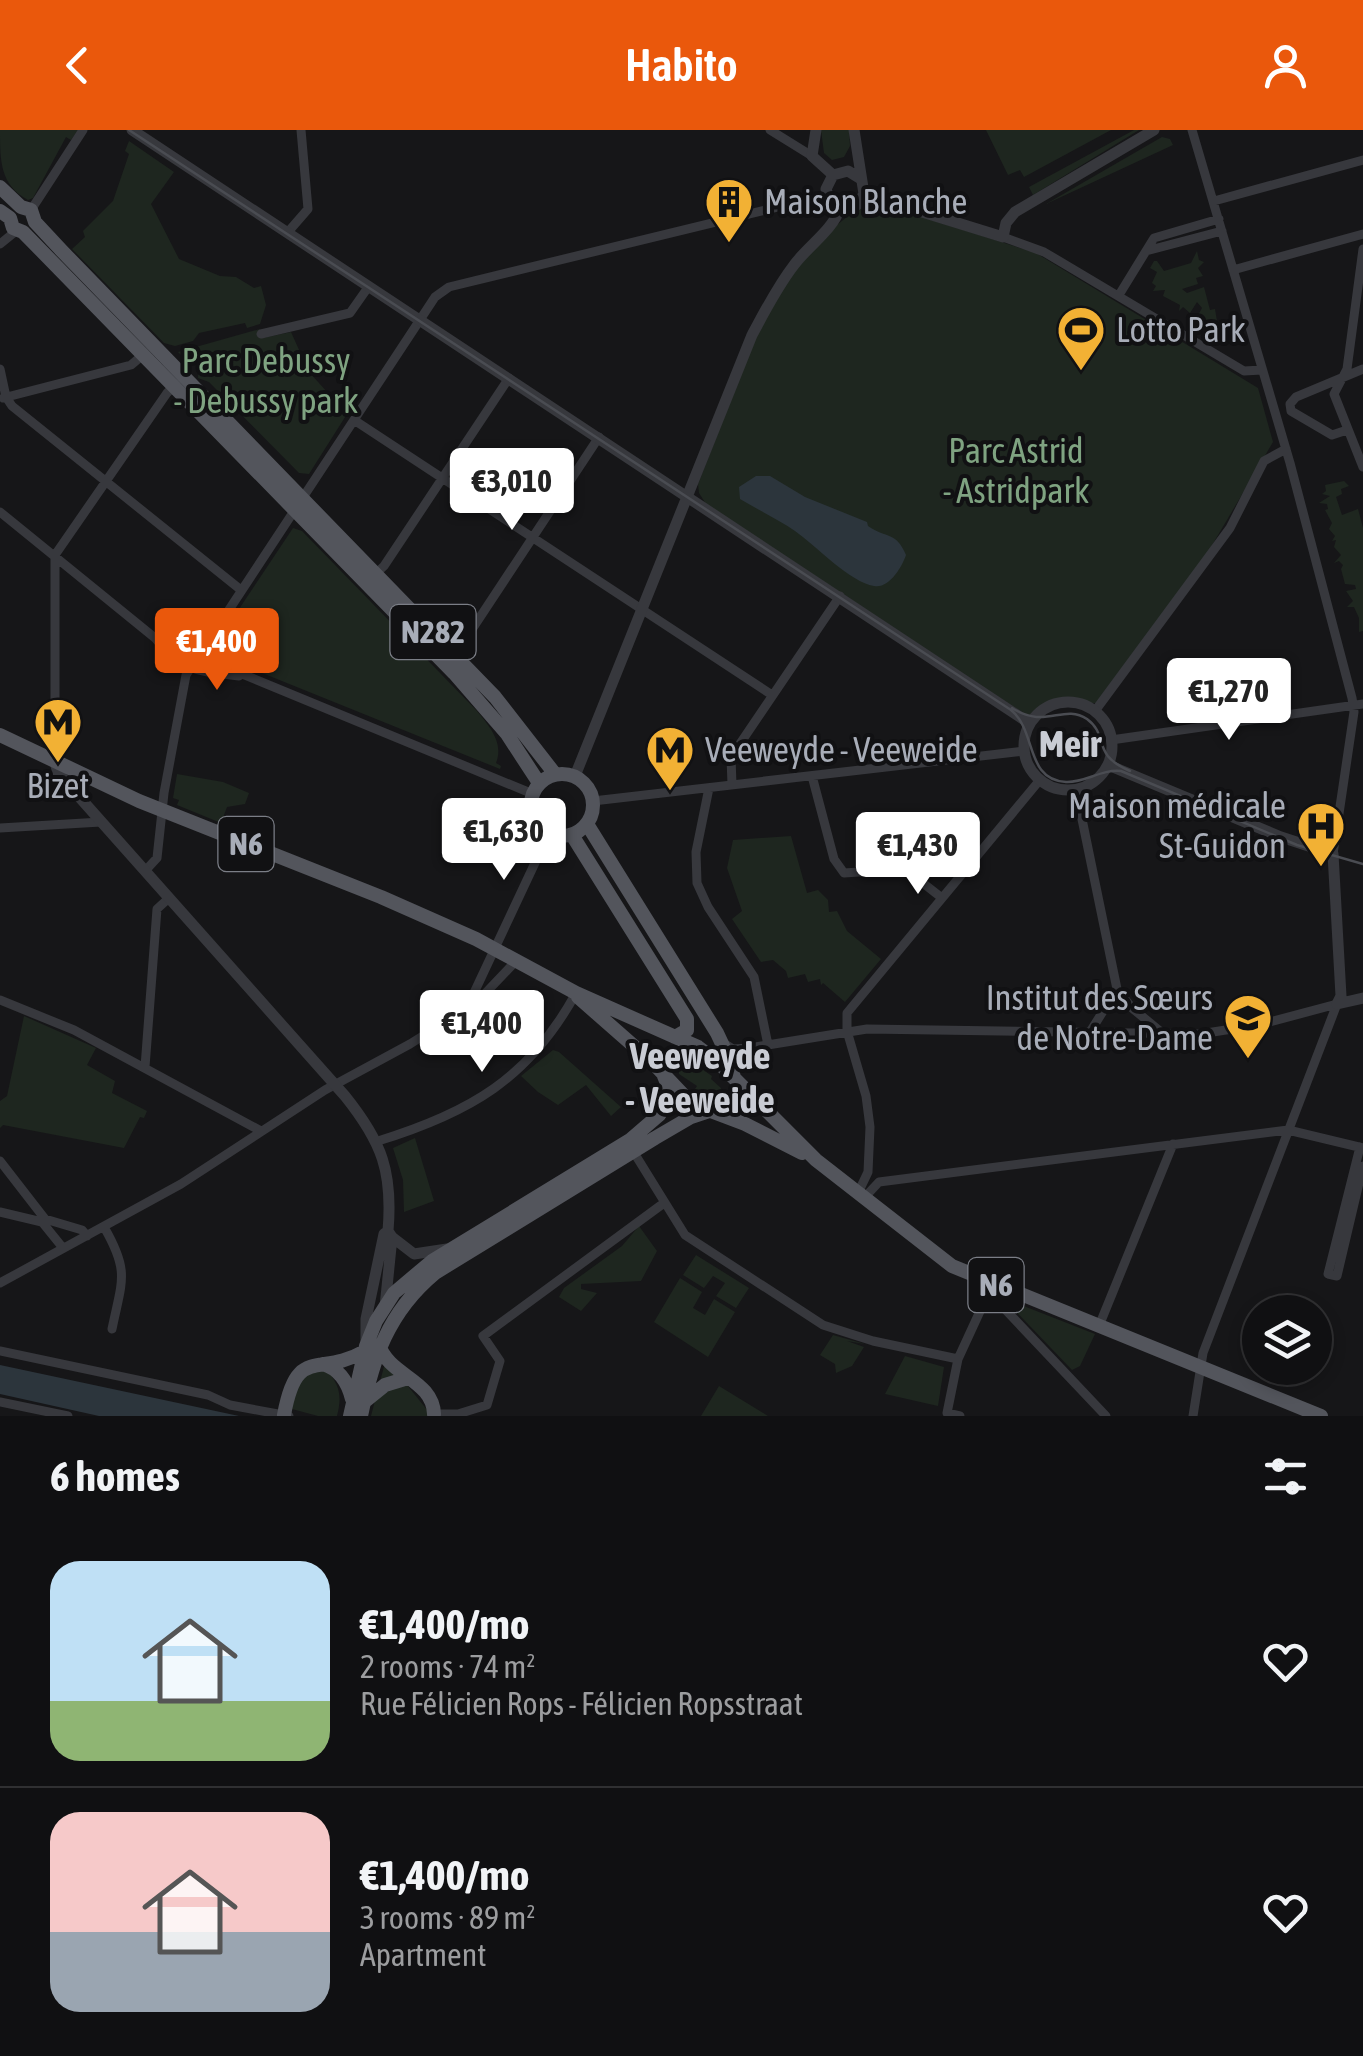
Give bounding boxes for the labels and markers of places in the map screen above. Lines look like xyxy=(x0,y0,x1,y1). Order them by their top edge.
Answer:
building icon: Maison Blanche xyxy=(703,176,755,244)
place label: Maison Blanche xyxy=(764,181,967,221)
sports icon: Lotto Park xyxy=(1055,304,1107,372)
place label: Lotto Park xyxy=(1116,309,1246,349)
pin: €3,010 xyxy=(431,448,593,533)
pin: €1,400 xyxy=(136,608,298,693)
pin: €1,270 xyxy=(1148,658,1310,743)
metro station icon: Bizet xyxy=(32,696,84,764)
metro station icon: Veeweyde - Veeweide xyxy=(644,724,696,792)
place label: Veeweyde - Veeweide xyxy=(705,729,978,769)
place label: Bizet xyxy=(27,765,89,805)
place label: Maison médicale St-Guidon xyxy=(1068,785,1286,865)
pin: €1,630 xyxy=(423,798,585,883)
hospital icon: Maison médicale St-Guidon xyxy=(1295,800,1347,868)
pin: €1,430 xyxy=(837,812,999,897)
place label: Institut des Sœurs de Notre-Dame xyxy=(986,977,1213,1057)
pin: €1,400 xyxy=(401,990,563,1075)
school or university icon: Institut des Sœurs de Notre-Dame xyxy=(1222,992,1274,1060)

